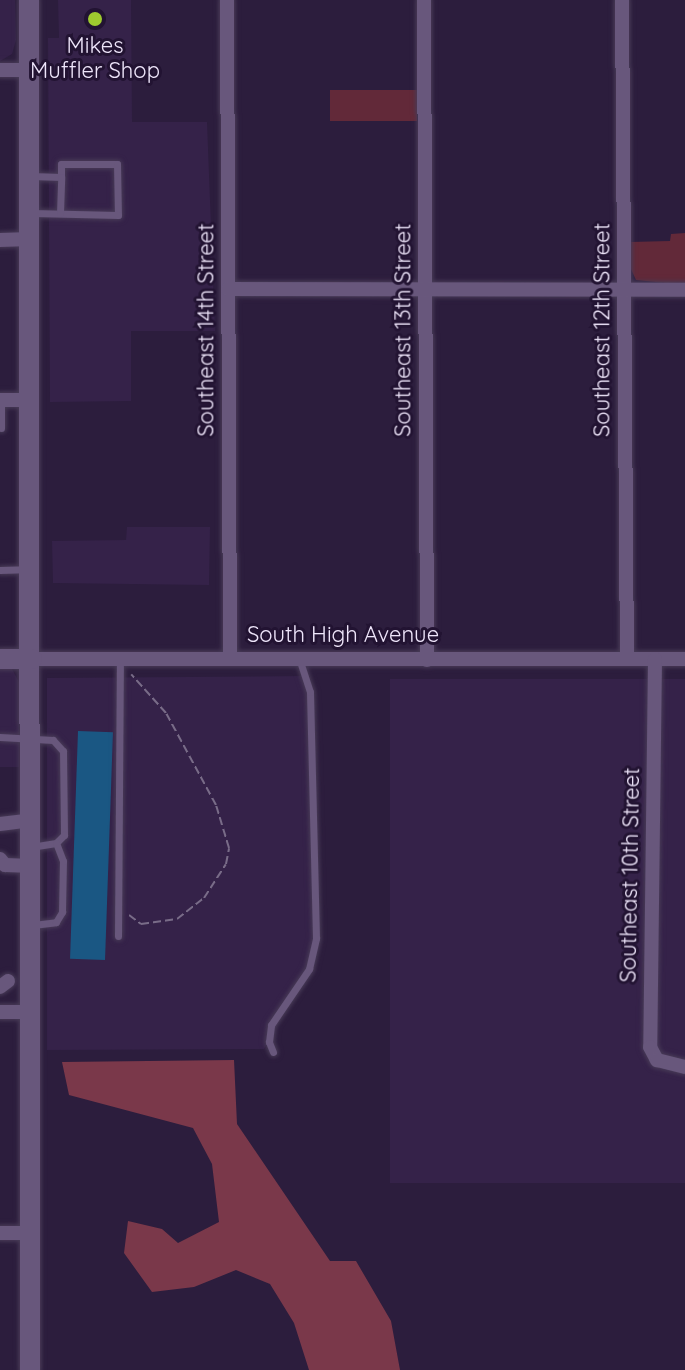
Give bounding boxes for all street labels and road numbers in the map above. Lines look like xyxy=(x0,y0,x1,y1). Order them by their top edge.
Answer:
street label: Southeast 14th Street xyxy=(193,223,219,437)
street label: Southeast 13th Street xyxy=(390,223,416,437)
street label: Southeast 12th Street xyxy=(589,223,615,437)
street label: South High Avenue xyxy=(247,622,439,648)
street label: Southeast 10th Street xyxy=(615,767,645,983)

